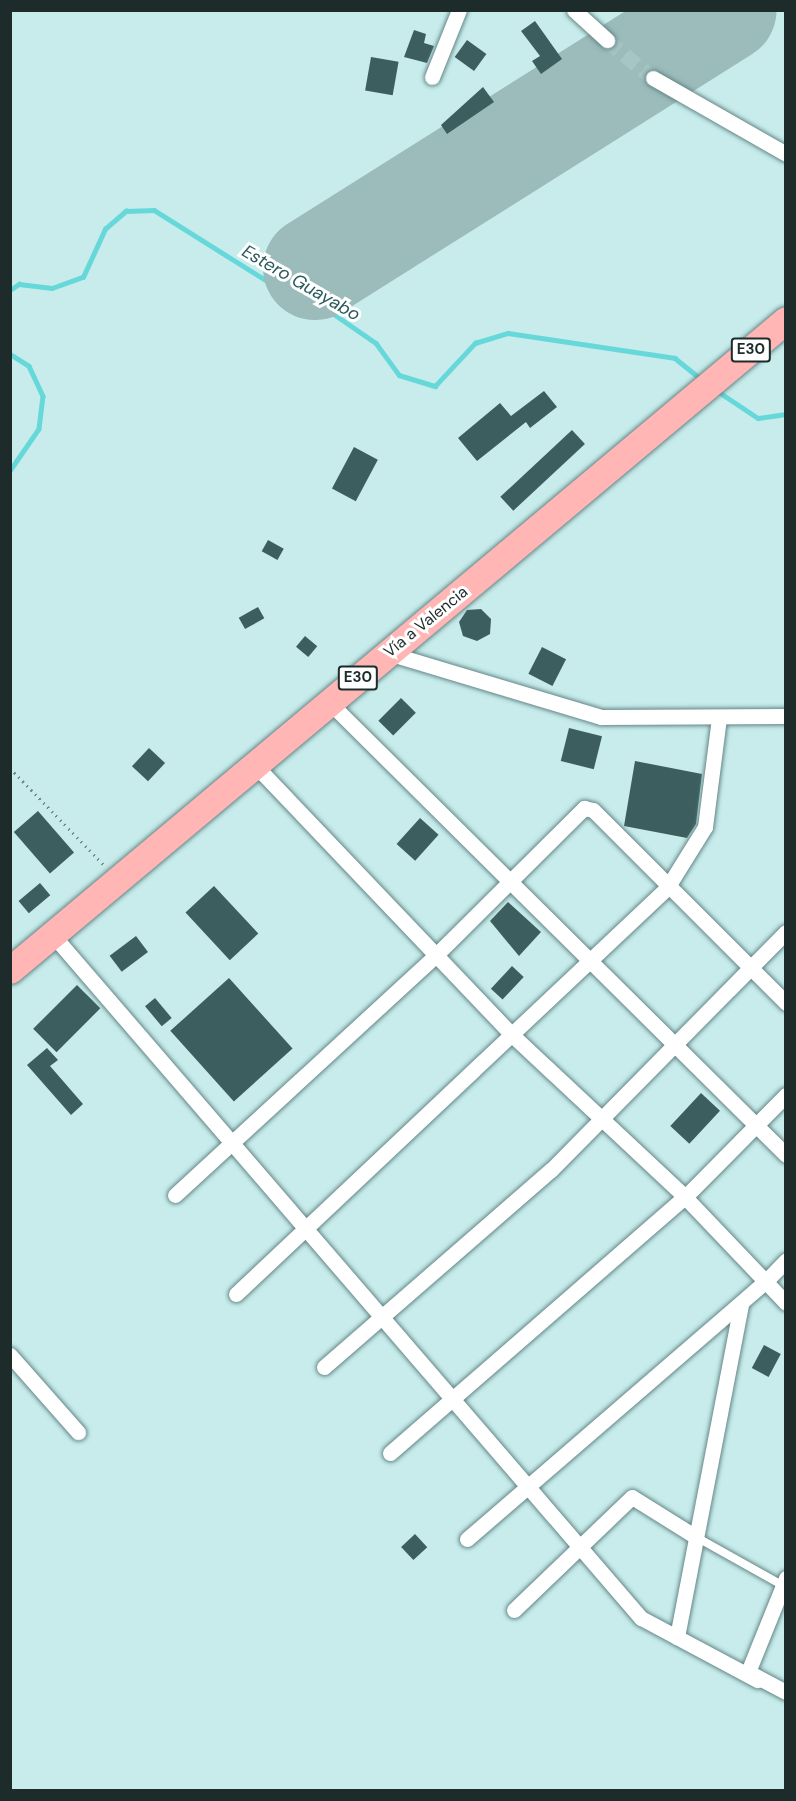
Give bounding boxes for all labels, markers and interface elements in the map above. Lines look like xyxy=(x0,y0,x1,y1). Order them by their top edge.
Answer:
water label: Estero Guayabo xyxy=(238,240,364,326)
road number: E30 xyxy=(730,338,772,362)
street label: Vía a Valencia xyxy=(380,582,472,662)
road number: E30 xyxy=(337,666,379,690)

